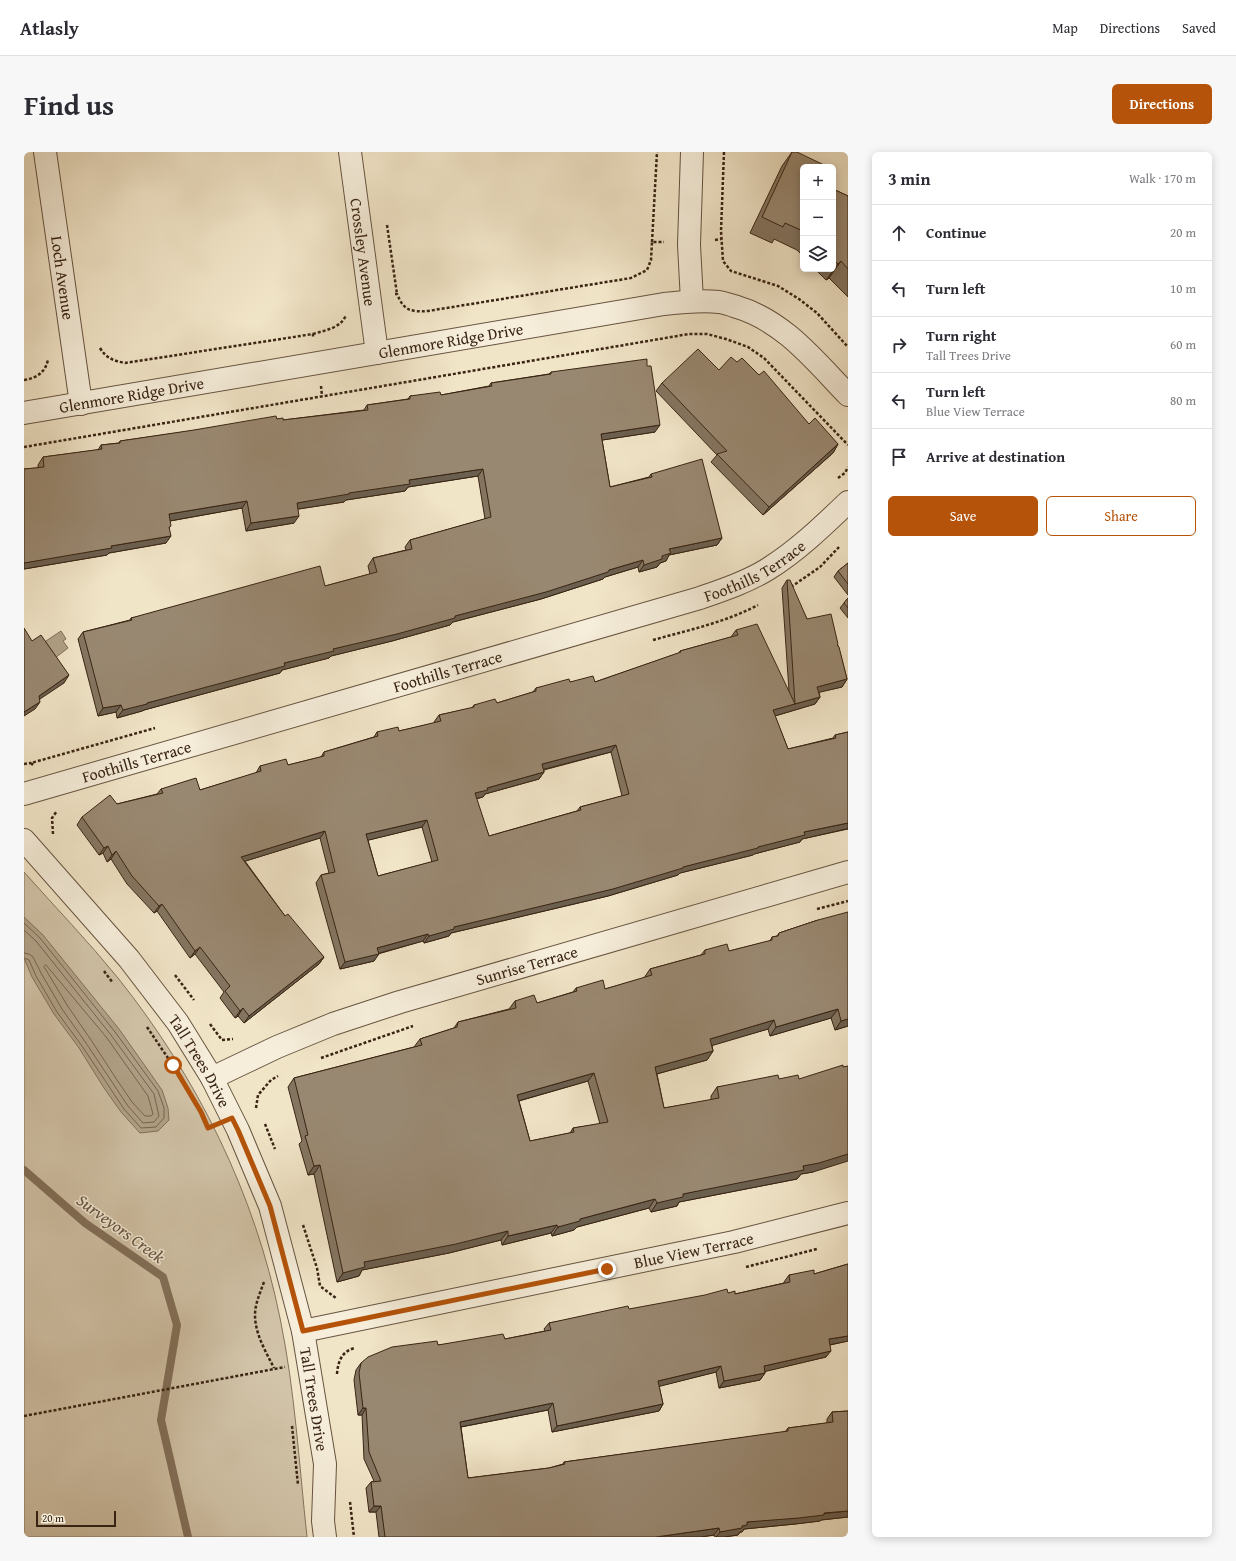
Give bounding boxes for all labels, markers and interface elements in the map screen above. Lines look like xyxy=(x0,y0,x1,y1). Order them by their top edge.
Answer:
text: Atlasly xyxy=(20,14,79,42)
text: Map xyxy=(1052,18,1078,38)
text: Directions xyxy=(1100,18,1160,38)
text: Saved xyxy=(1182,18,1216,38)
text: Find us xyxy=(24,84,114,125)
button: Directions xyxy=(1112,84,1212,124)
map controls xyxy=(800,164,836,272)
button: + xyxy=(800,164,836,200)
text: 3 min xyxy=(888,166,930,191)
text: Walk · 170 m xyxy=(1129,169,1196,188)
street label: Crossley Avenue xyxy=(344,197,383,308)
button: − xyxy=(800,200,836,236)
icon: ahead xyxy=(888,222,910,244)
text: Continue xyxy=(926,222,987,243)
text: 20 m xyxy=(1170,223,1196,242)
street label: Loch Avenue xyxy=(45,234,81,321)
button: layers xyxy=(800,236,836,272)
icon: left xyxy=(888,278,910,300)
text: Turn left xyxy=(926,278,985,299)
text: 10 m xyxy=(1170,279,1196,298)
street label: Glenmore Ridge Drive xyxy=(377,316,525,364)
text: Turn right xyxy=(926,325,997,346)
icon: right xyxy=(888,334,910,356)
text: 60 m xyxy=(1170,335,1196,354)
text: Tall Trees Drive xyxy=(926,346,1011,365)
street label: Glenmore Ridge Drive xyxy=(57,371,206,419)
text: Turn left xyxy=(926,381,985,402)
icon: left xyxy=(888,390,910,412)
text: 80 m xyxy=(1170,391,1196,410)
text: Blue View Terrace xyxy=(926,402,1025,421)
icon: arrive xyxy=(888,446,910,468)
text: Arrive at destination xyxy=(926,446,1065,467)
button: Save xyxy=(888,496,1038,536)
button: Share xyxy=(1046,496,1196,536)
street label: Foothills Terrace xyxy=(701,534,811,608)
street label: Foothills Terrace xyxy=(390,644,505,698)
street label: Foothills Terrace xyxy=(79,734,194,789)
street label: Sunrise Terrace xyxy=(473,939,580,991)
street label: Tall Trees Drive xyxy=(163,1009,237,1111)
route start xyxy=(164,1056,182,1074)
water label: Surveyors Creek xyxy=(72,1187,170,1269)
street label: Blue View Terrace xyxy=(632,1225,756,1274)
route end xyxy=(598,1260,616,1278)
street label: Tall Trees Drive xyxy=(294,1346,335,1453)
scale bar xyxy=(36,1509,116,1528)
text: 20 m xyxy=(42,1510,64,1526)

